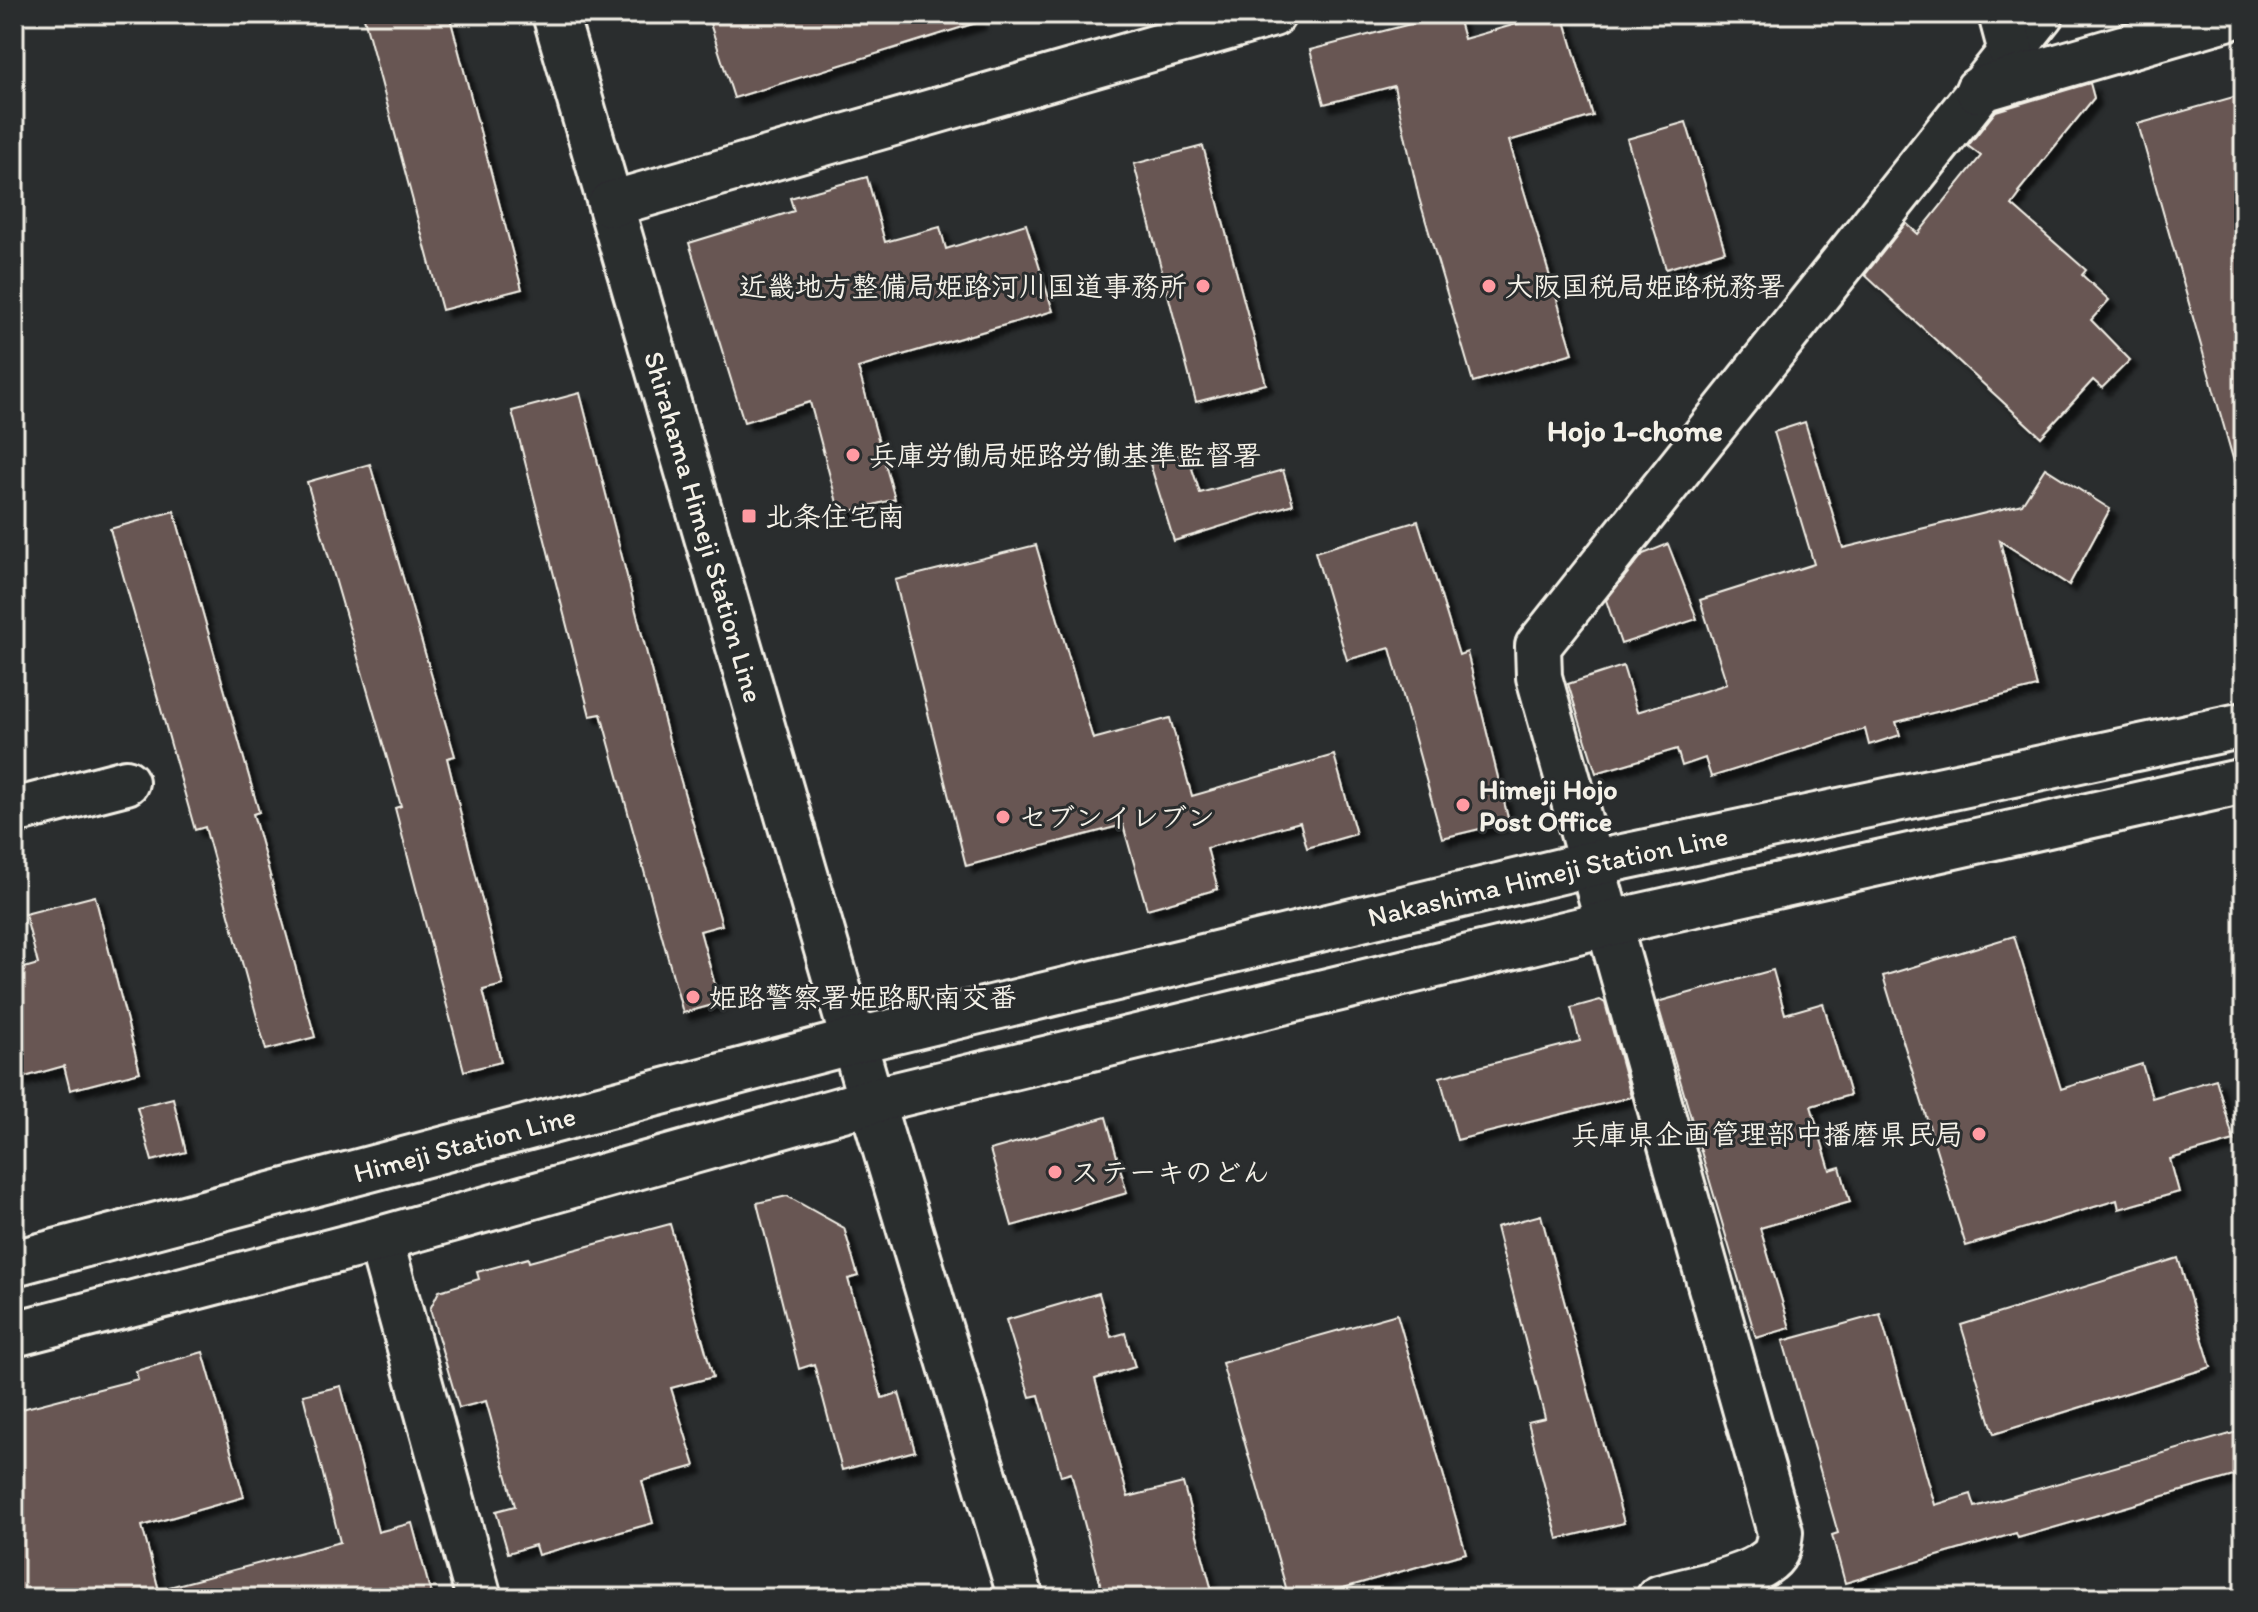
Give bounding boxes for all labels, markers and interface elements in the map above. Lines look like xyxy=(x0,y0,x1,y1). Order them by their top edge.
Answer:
place label: 近畿地方整備局姫路河川国道事務所 xyxy=(739,269,1187,303)
place label: 大阪国税局姫路税務署 xyxy=(1505,269,1785,303)
marker: 近畿地方整備局姫路河川国道事務所 xyxy=(1194,277,1212,295)
marker: 大阪国税局姫路税務署 xyxy=(1480,277,1498,295)
street label: Shirahama Himeji Station Line xyxy=(637,347,771,706)
district label: Hojo 1-chome xyxy=(1547,412,1723,449)
place label: 兵庫労働局姫路労働基準監督署 xyxy=(869,438,1261,472)
marker: 兵庫労働局姫路労働基準監督署 xyxy=(844,446,862,464)
place label: 北条住宅南 xyxy=(765,499,905,533)
marker: 北条住宅南 xyxy=(740,507,758,525)
place label: Himeji Hojo Post Office xyxy=(1479,772,1618,838)
marker: Himeji Hojo Post Office xyxy=(1454,796,1472,814)
place label: セブンイレブン xyxy=(1019,800,1215,834)
marker: セブンイレブン xyxy=(994,808,1012,826)
street label: Nakashima Himeji Station Line xyxy=(1364,818,1731,934)
place label: 姫路警察署姫路駅南交番 xyxy=(709,980,1017,1014)
marker: 姫路警察署姫路駅南交番 xyxy=(684,988,702,1006)
street label: Himeji Station Line xyxy=(350,1098,579,1190)
place label: 兵庫県企画管理部中播磨県民局 xyxy=(1571,1117,1963,1151)
marker: 兵庫県企画管理部中播磨県民局 xyxy=(1970,1125,1988,1143)
place label: ステーキのどん xyxy=(1071,1155,1270,1189)
marker: ステーキのどん xyxy=(1046,1163,1064,1181)

